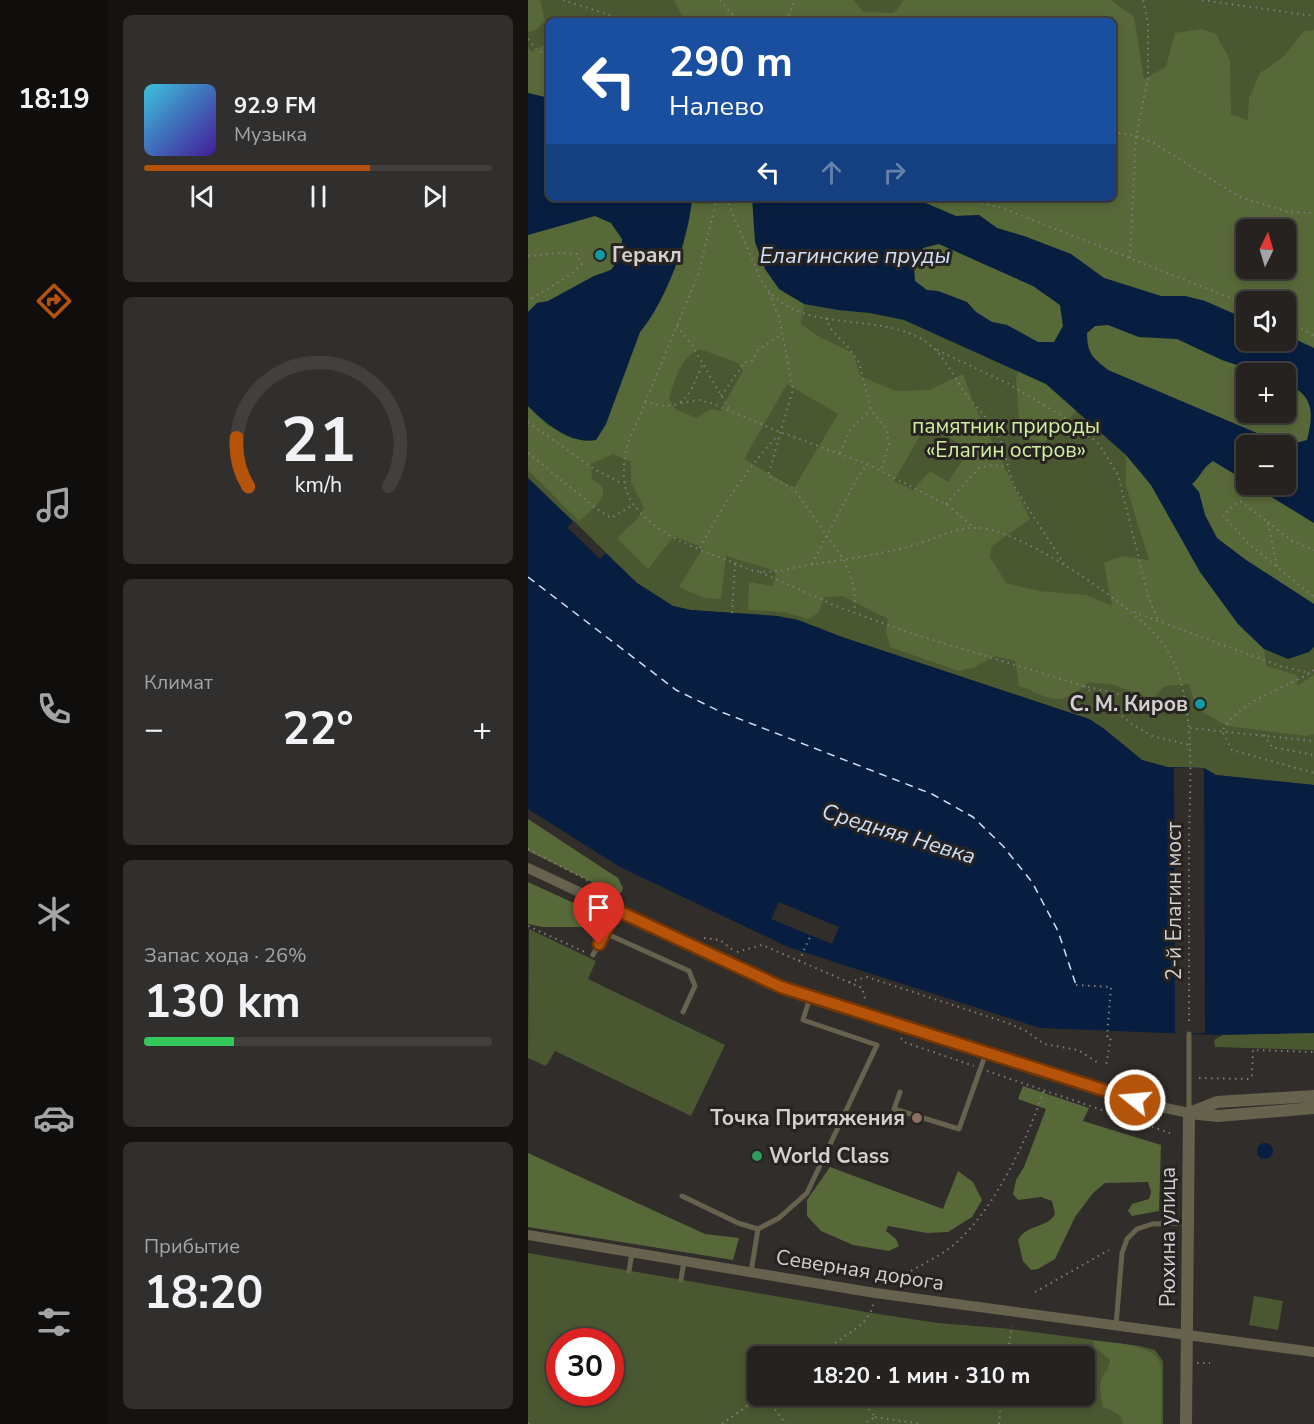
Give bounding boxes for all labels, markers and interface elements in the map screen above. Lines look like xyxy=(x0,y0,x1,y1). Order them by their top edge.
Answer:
text: 290 m xyxy=(669,34,793,91)
icon: left xyxy=(570,42,648,120)
text: 18:19 xyxy=(18,81,90,118)
text: Налево xyxy=(669,88,764,125)
text: 92.9 FM xyxy=(234,91,316,121)
text: Музыка xyxy=(234,121,307,148)
icon: left xyxy=(752,156,785,189)
icon: ahead xyxy=(815,156,848,189)
icon: right xyxy=(878,156,911,189)
icon: previous xyxy=(186,180,219,213)
icon: pause xyxy=(302,180,335,213)
icon: next xyxy=(418,180,451,213)
north arrow xyxy=(1236,219,1296,279)
map controls xyxy=(1236,219,1296,495)
place label: Геракл xyxy=(612,241,682,269)
water label: Елагинские пруды xyxy=(759,241,951,271)
marker: Геракл xyxy=(593,248,607,262)
icon: directions xyxy=(33,280,75,322)
button: sound xyxy=(1236,291,1296,351)
button: + xyxy=(1236,363,1296,423)
text: 21 xyxy=(281,398,355,483)
park label: памятник природы «Елагин остров» xyxy=(912,412,1100,464)
button: − xyxy=(1236,435,1296,495)
text: km/h xyxy=(294,471,342,501)
icon: music xyxy=(33,484,75,526)
text: Климат xyxy=(144,669,213,696)
icon: phone xyxy=(33,688,75,730)
place label: С. М. Киров xyxy=(1069,690,1188,718)
marker: С. М. Киров xyxy=(1193,697,1207,711)
text: 22° xyxy=(282,699,354,760)
text: − xyxy=(144,707,164,752)
text: + xyxy=(472,707,492,752)
water label: Средняя Невка xyxy=(818,796,979,872)
street label: 2-й Елагин мост xyxy=(1160,821,1188,980)
pin xyxy=(573,882,624,944)
icon: arrive xyxy=(582,891,615,924)
icon: climate xyxy=(33,893,75,935)
text: Запас хода · 26% xyxy=(144,942,307,969)
text: 130 km xyxy=(144,972,301,1033)
position arrow xyxy=(1103,1068,1167,1132)
icon: car xyxy=(33,1097,75,1139)
place label: Точка Притяжения xyxy=(710,1104,905,1132)
marker: Точка Притяжения xyxy=(910,1111,924,1125)
place label: World Class xyxy=(769,1142,889,1170)
marker: World Class xyxy=(750,1149,764,1163)
street label: Рюхина улица xyxy=(1154,1167,1182,1307)
text: Прибытие xyxy=(144,1233,240,1260)
street label: Северная дорога xyxy=(774,1243,946,1297)
text: 18:20 xyxy=(144,1263,263,1324)
icon: filters xyxy=(33,1301,75,1343)
speed limit sign: 30 xyxy=(546,1328,624,1406)
text: 18:20 · 1 мин · 310 m xyxy=(812,1361,1030,1391)

